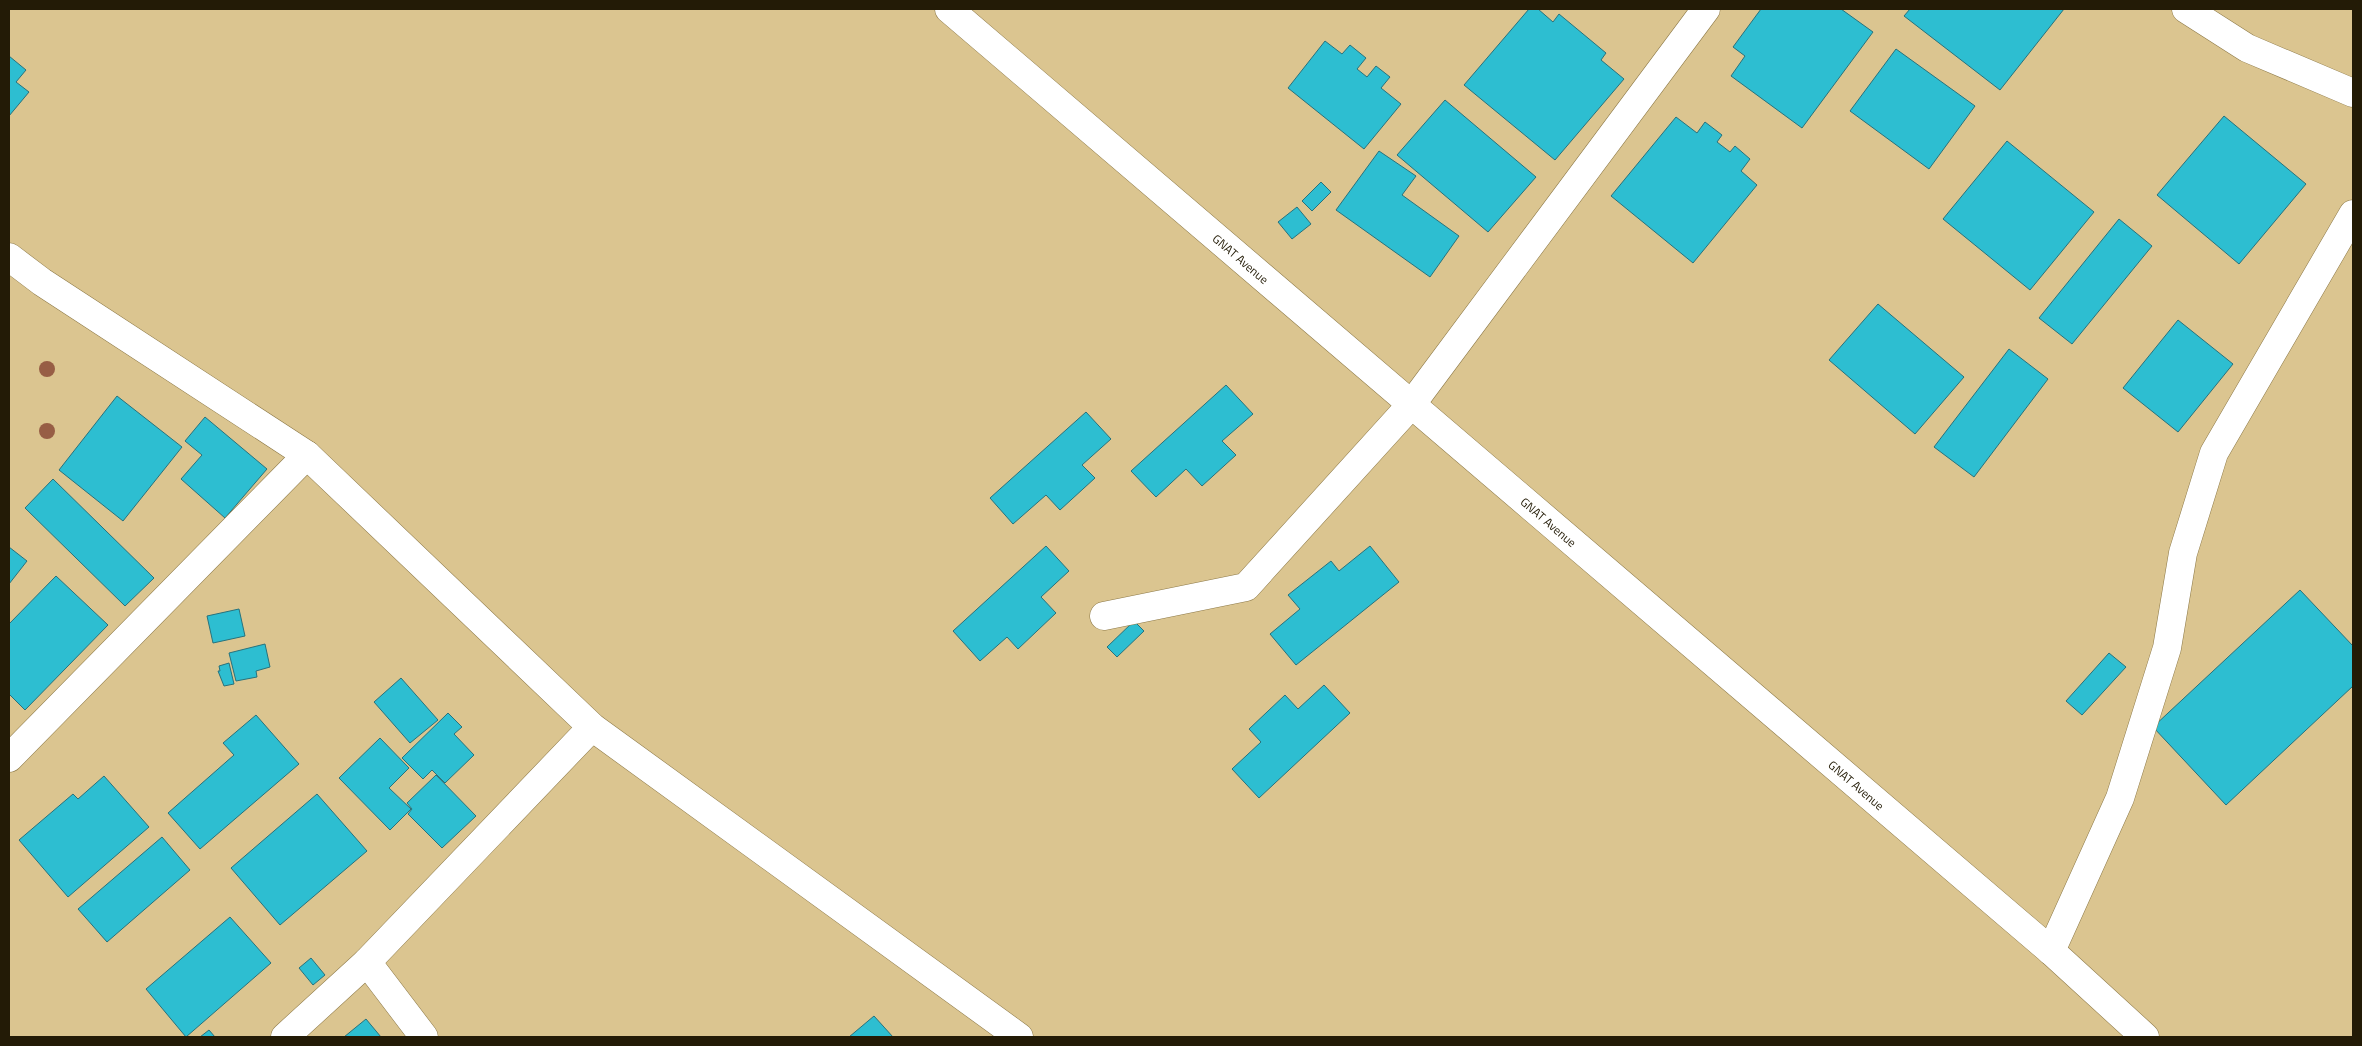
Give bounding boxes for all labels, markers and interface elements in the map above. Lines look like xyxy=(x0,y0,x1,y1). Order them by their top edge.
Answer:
street label: GNAT Avenue xyxy=(1209,229,1273,288)
street label: GNAT Avenue xyxy=(1516,492,1581,551)
street label: GNAT Avenue xyxy=(1824,755,1889,814)

